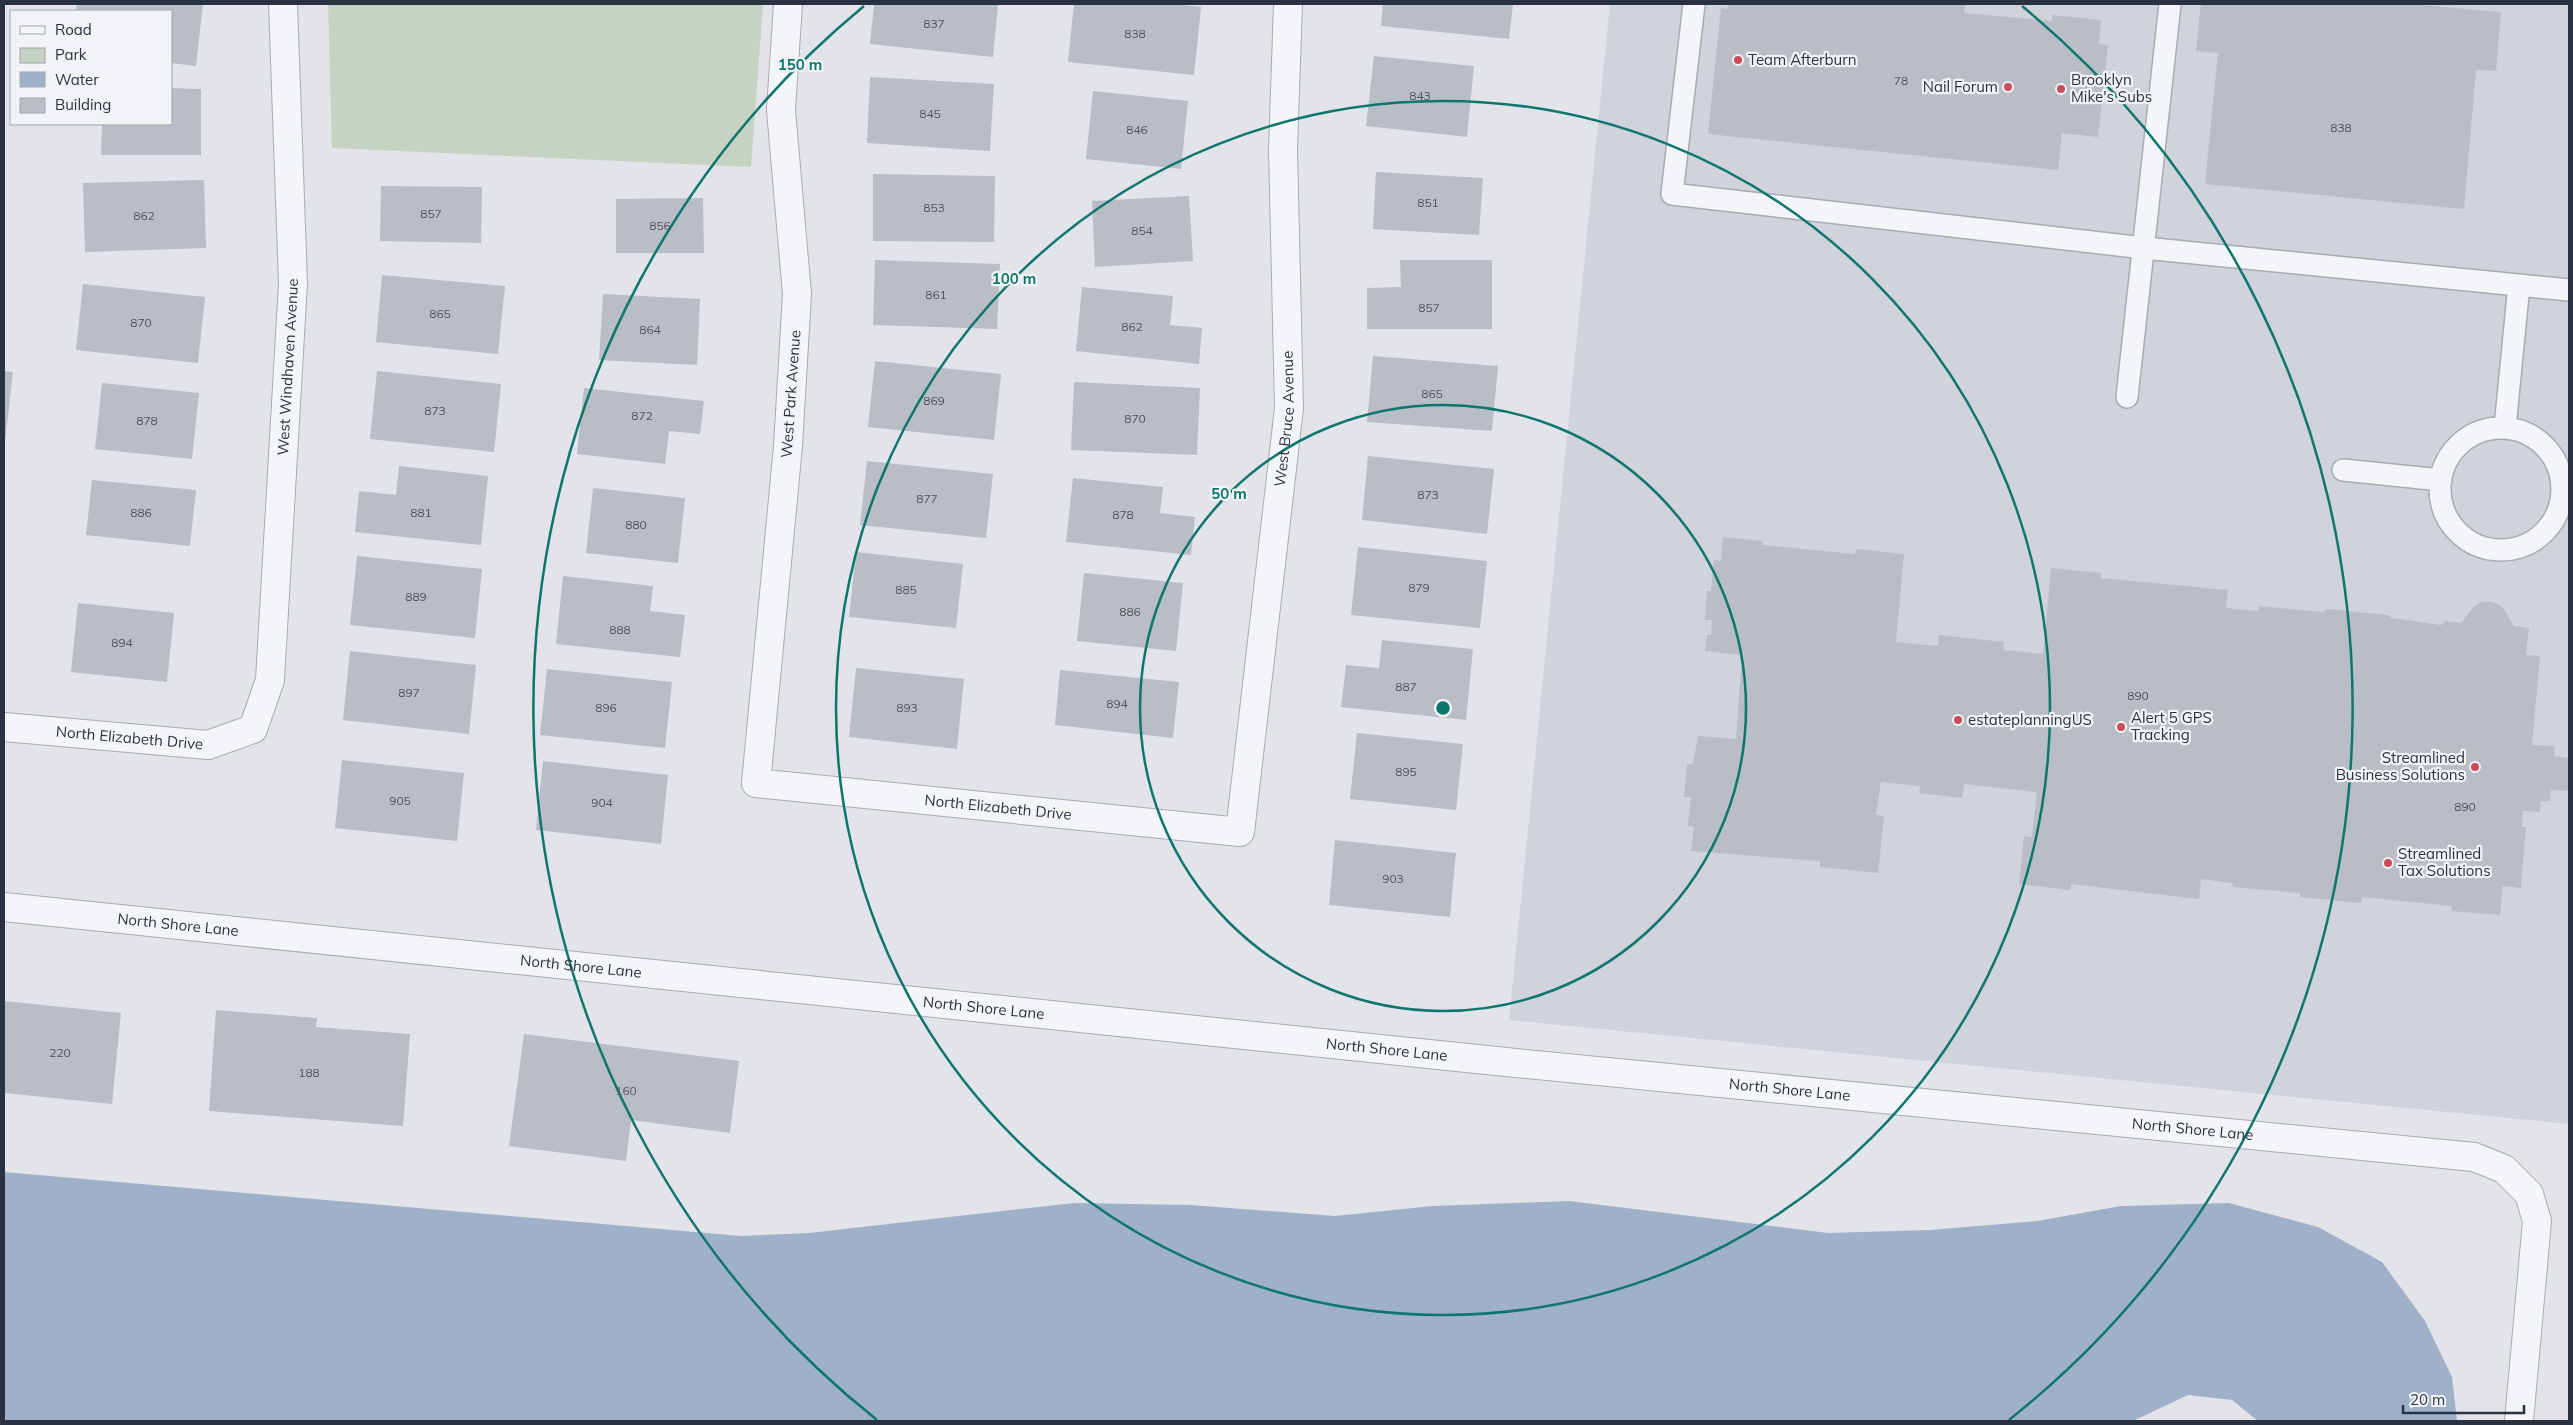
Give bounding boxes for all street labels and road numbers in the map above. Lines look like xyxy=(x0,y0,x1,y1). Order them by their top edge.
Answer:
street label: West Windhaven Avenue xyxy=(273,278,302,456)
street label: West Park Avenue xyxy=(777,329,804,459)
street label: West Bruce Avenue xyxy=(1270,351,1298,488)
street label: North Elizabeth Drive xyxy=(55,722,204,754)
street label: North Elizabeth Drive xyxy=(924,790,1073,824)
street label: North Shore Lane xyxy=(116,909,240,940)
street label: North Shore Lane xyxy=(519,950,643,982)
street label: North Shore Lane xyxy=(922,992,1045,1023)
street label: North Shore Lane xyxy=(1325,1033,1448,1065)
street label: North Shore Lane xyxy=(1728,1074,1851,1105)
street label: North Shore Lane xyxy=(2131,1113,2254,1144)

